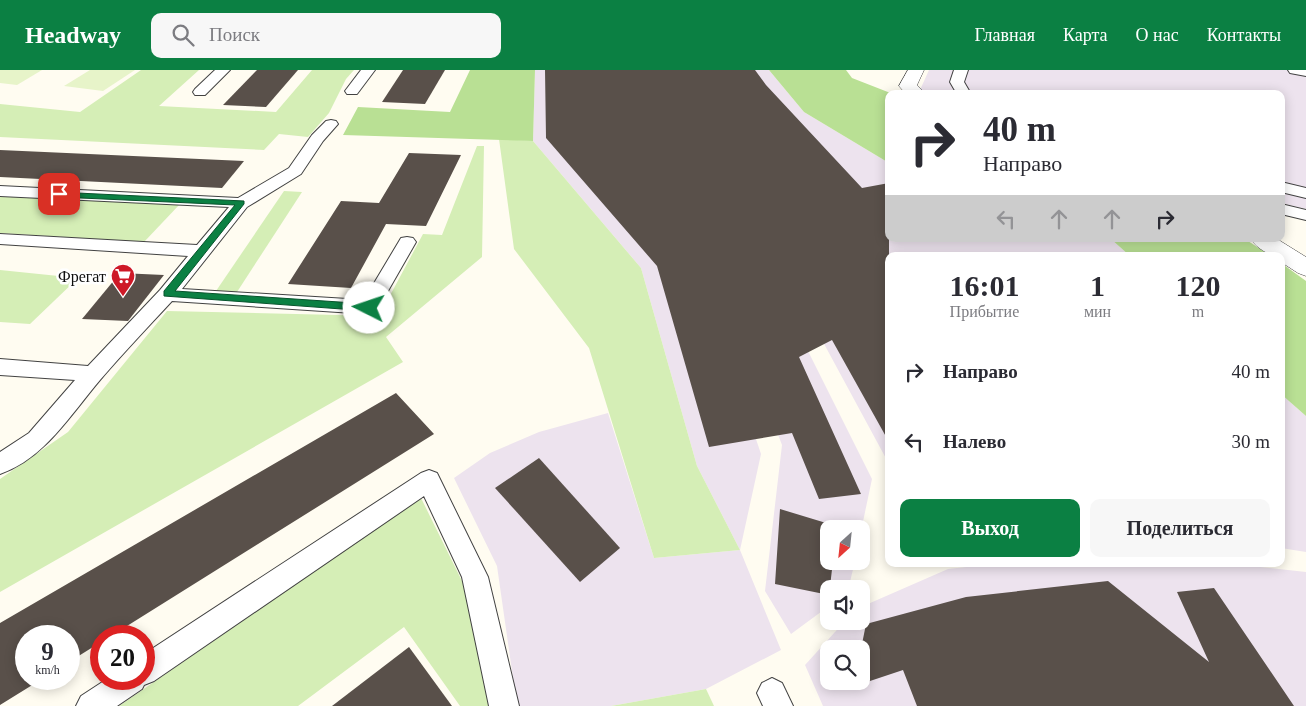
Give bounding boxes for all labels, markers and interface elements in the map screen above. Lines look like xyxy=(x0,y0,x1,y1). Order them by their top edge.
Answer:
search box xyxy=(151,13,501,58)
icon: search xyxy=(169,21,197,49)
text: Headway xyxy=(25,22,121,48)
text: Поиск xyxy=(209,24,260,45)
text: Главная xyxy=(975,25,1035,45)
text: Карта xyxy=(1063,25,1108,45)
text: О нас xyxy=(1136,25,1179,45)
text: Контакты xyxy=(1207,25,1281,45)
icon: right xyxy=(900,110,965,175)
text: 40 m xyxy=(983,110,1056,149)
text: Направо xyxy=(983,151,1062,176)
pin xyxy=(38,173,80,215)
icon: arrive xyxy=(45,180,73,208)
icon: left xyxy=(992,205,1020,233)
icon: ahead xyxy=(1045,205,1073,233)
icon: ahead xyxy=(1098,205,1126,233)
icon: right xyxy=(1151,205,1179,233)
supermarket icon: Фрегат xyxy=(110,263,136,297)
place label: Фрегат xyxy=(58,268,106,286)
text: 16:01 xyxy=(949,269,1019,302)
text: 1 xyxy=(1090,269,1105,302)
text: 120 xyxy=(1176,269,1221,302)
position arrow xyxy=(342,281,394,333)
text: Прибытие xyxy=(950,303,1019,320)
text: мин xyxy=(1084,303,1111,320)
text: m xyxy=(1192,303,1204,320)
icon: right xyxy=(900,358,928,386)
text: Направо xyxy=(943,361,1018,382)
text: 40 m xyxy=(1231,361,1270,382)
icon: left xyxy=(900,428,928,456)
text: Налево xyxy=(943,431,1006,452)
text: 30 m xyxy=(1231,431,1270,452)
button: Выход xyxy=(900,499,1080,557)
button: Поделиться xyxy=(1090,499,1270,557)
north arrow xyxy=(820,520,870,570)
map controls xyxy=(820,520,870,690)
button: sound xyxy=(820,580,870,630)
speed limit sign: 20 xyxy=(90,625,155,690)
text: 9 xyxy=(41,638,54,665)
button: search xyxy=(820,640,870,690)
text: km/h xyxy=(35,663,60,677)

